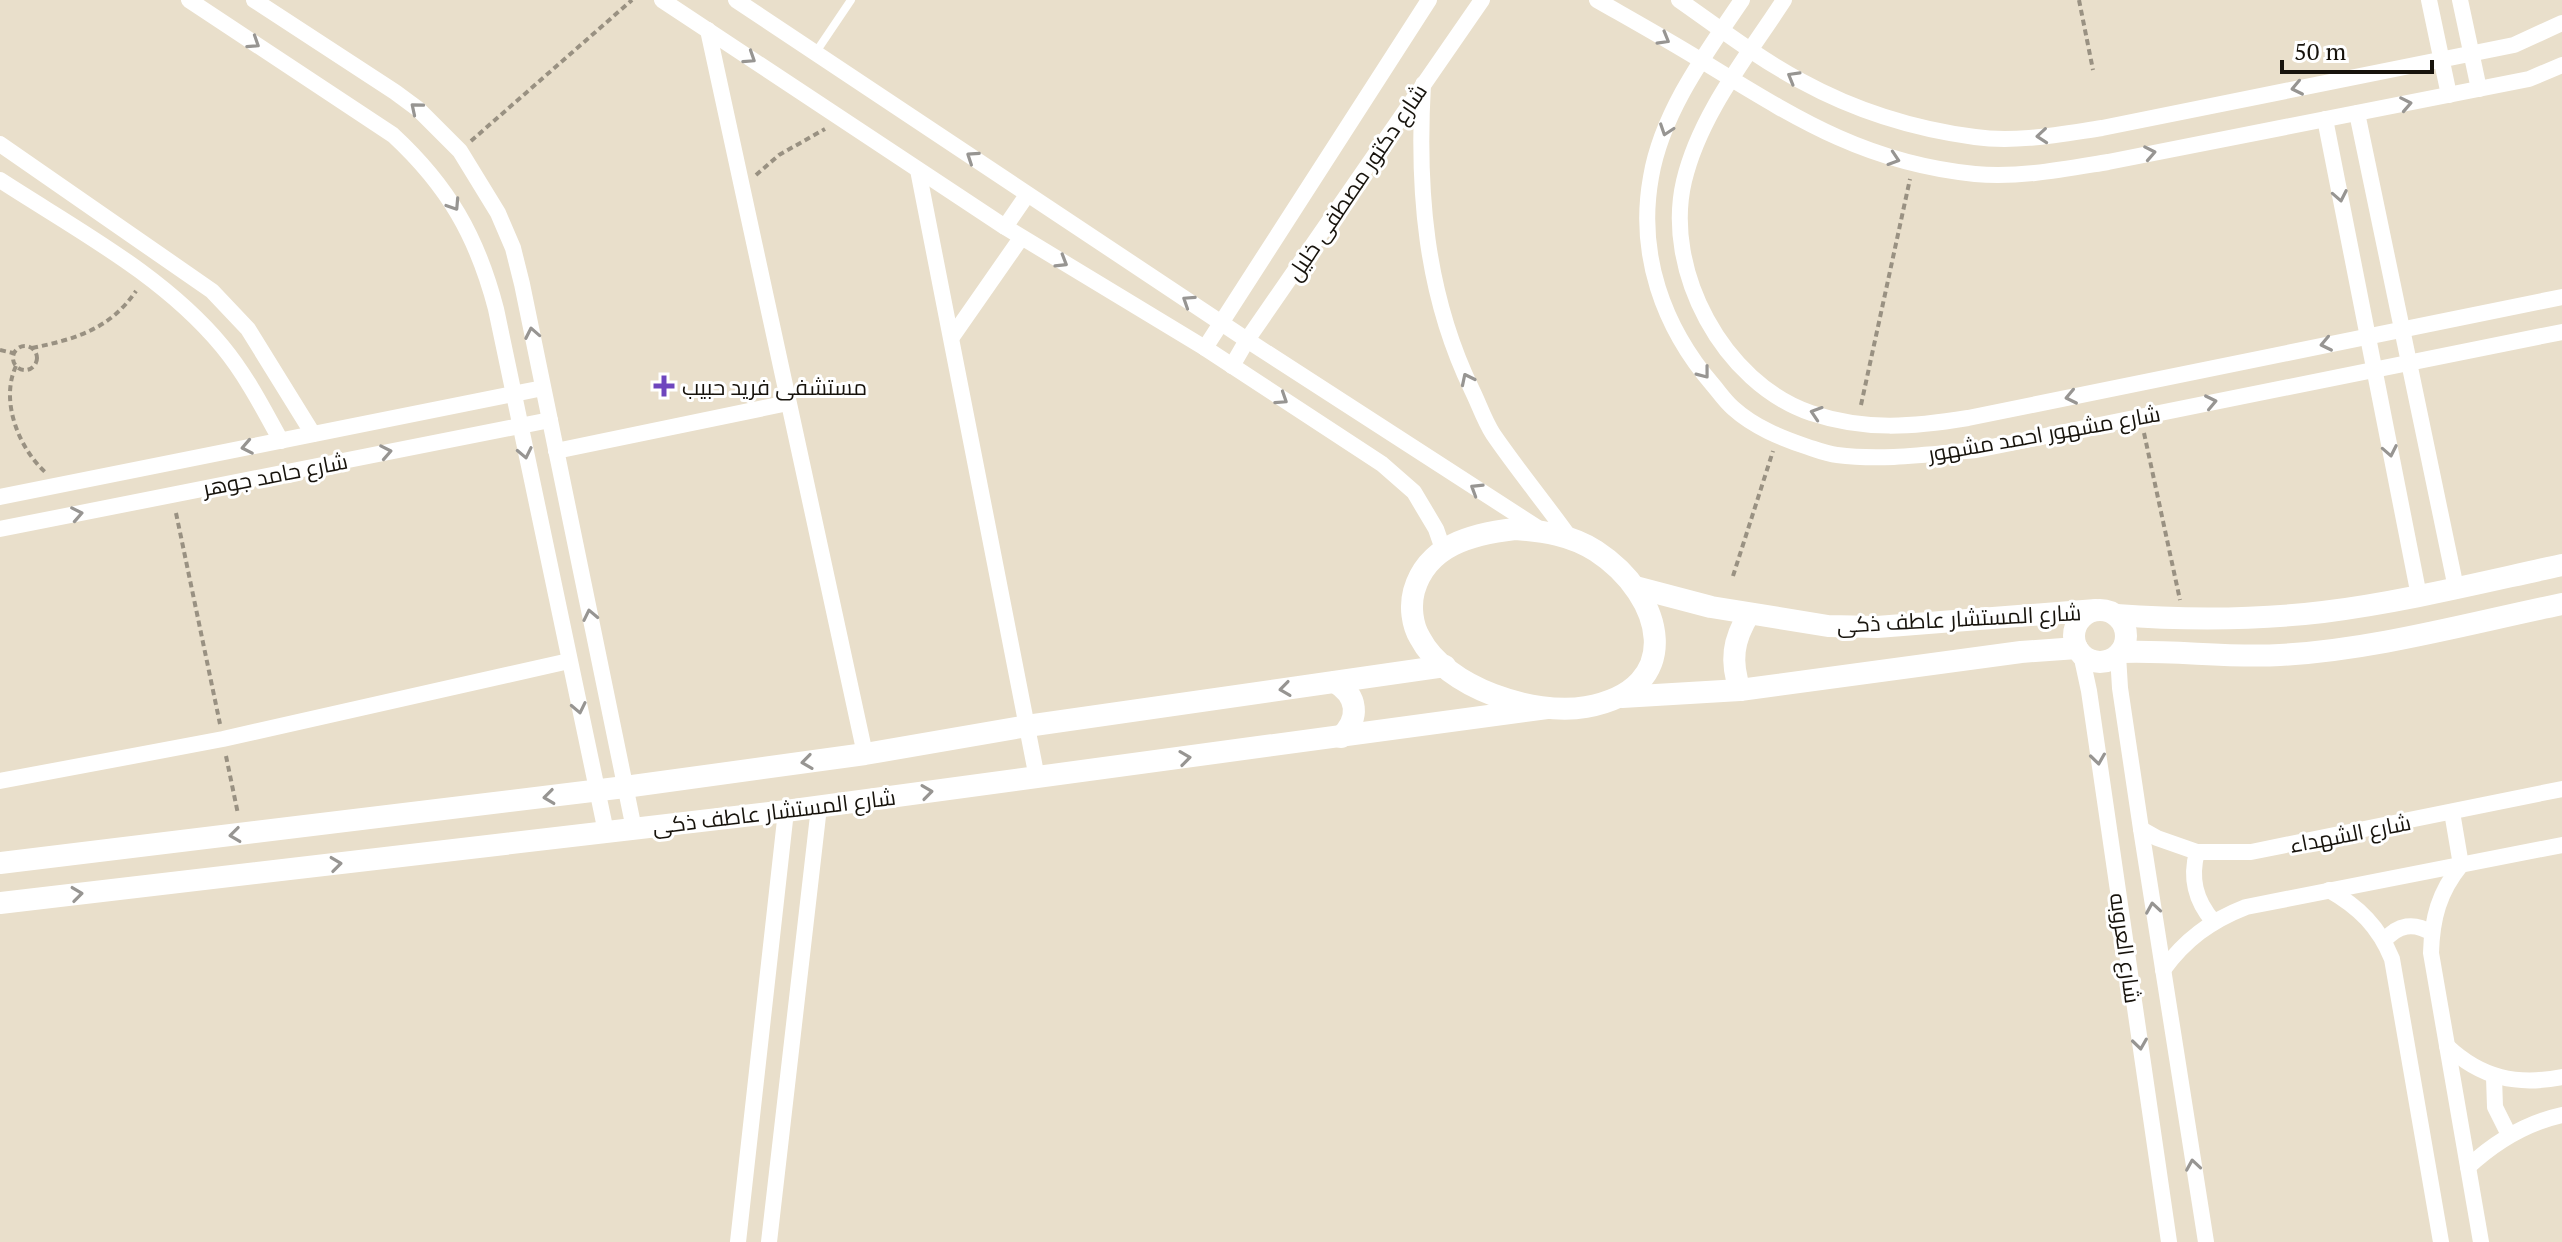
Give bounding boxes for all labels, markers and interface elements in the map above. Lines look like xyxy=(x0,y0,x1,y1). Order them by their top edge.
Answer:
scale bar xyxy=(2282,24,2432,74)
one-way arrow xyxy=(1655,29,1670,45)
one-way arrow xyxy=(246,33,260,48)
text: 50 m xyxy=(2294,35,2346,67)
one-way arrow xyxy=(742,49,756,64)
one-way arrow xyxy=(1787,71,1802,87)
street label: شارع دكتور مصطفى خليل xyxy=(1279,78,1434,287)
one-way arrow xyxy=(2291,79,2305,96)
one-way arrow xyxy=(2399,96,2412,113)
one-way arrow xyxy=(411,103,425,118)
one-way arrow xyxy=(1660,122,1676,136)
one-way arrow xyxy=(2035,127,2048,144)
one-way arrow xyxy=(2144,146,2157,163)
one-way arrow xyxy=(1887,150,1900,166)
one-way arrow xyxy=(966,152,980,167)
one-way arrow xyxy=(2331,189,2348,202)
one-way arrow xyxy=(444,197,459,211)
one-way arrow xyxy=(1053,252,1068,268)
one-way arrow xyxy=(1183,296,1197,311)
one-way arrow xyxy=(524,327,541,341)
one-way arrow xyxy=(2320,335,2333,352)
one-way arrow xyxy=(1694,364,1708,379)
place label: مستشفى فريد حبيب xyxy=(682,372,867,401)
one-way arrow xyxy=(1461,373,1477,387)
marker: مستشفى فريد حبيب xyxy=(653,375,675,397)
one-way arrow xyxy=(2065,388,2079,405)
one-way arrow xyxy=(1274,389,1288,404)
one-way arrow xyxy=(2203,394,2217,411)
street label: شارع مشهور احمد مشهور xyxy=(1924,398,2163,469)
one-way arrow xyxy=(1810,406,1823,422)
one-way arrow xyxy=(241,438,254,455)
one-way arrow xyxy=(2381,444,2398,458)
one-way arrow xyxy=(380,445,393,462)
street label: شارع حامد جوهر xyxy=(198,446,350,504)
one-way arrow xyxy=(516,446,533,460)
one-way arrow xyxy=(1471,483,1485,498)
one-way arrow xyxy=(69,506,83,523)
street label: شارع المستشار عاطف ذكى xyxy=(1836,597,2082,640)
one-way arrow xyxy=(582,609,599,623)
one-way arrow xyxy=(1278,680,1292,697)
one-way arrow xyxy=(570,701,587,714)
one-way arrow xyxy=(1179,749,1192,766)
one-way arrow xyxy=(2089,752,2106,766)
one-way arrow xyxy=(800,753,813,770)
street label: شارع المستشار عاطف ذكى xyxy=(651,782,897,841)
one-way arrow xyxy=(920,784,934,801)
one-way arrow xyxy=(542,788,556,805)
street label: شارع الشهداء xyxy=(2287,807,2413,860)
one-way arrow xyxy=(228,826,241,843)
one-way arrow xyxy=(329,856,343,873)
one-way arrow xyxy=(71,886,84,903)
street label: شارع العروبه xyxy=(2103,891,2148,1005)
one-way arrow xyxy=(2145,901,2162,915)
one-way arrow xyxy=(2131,1037,2148,1050)
one-way arrow xyxy=(2186,1158,2203,1172)

